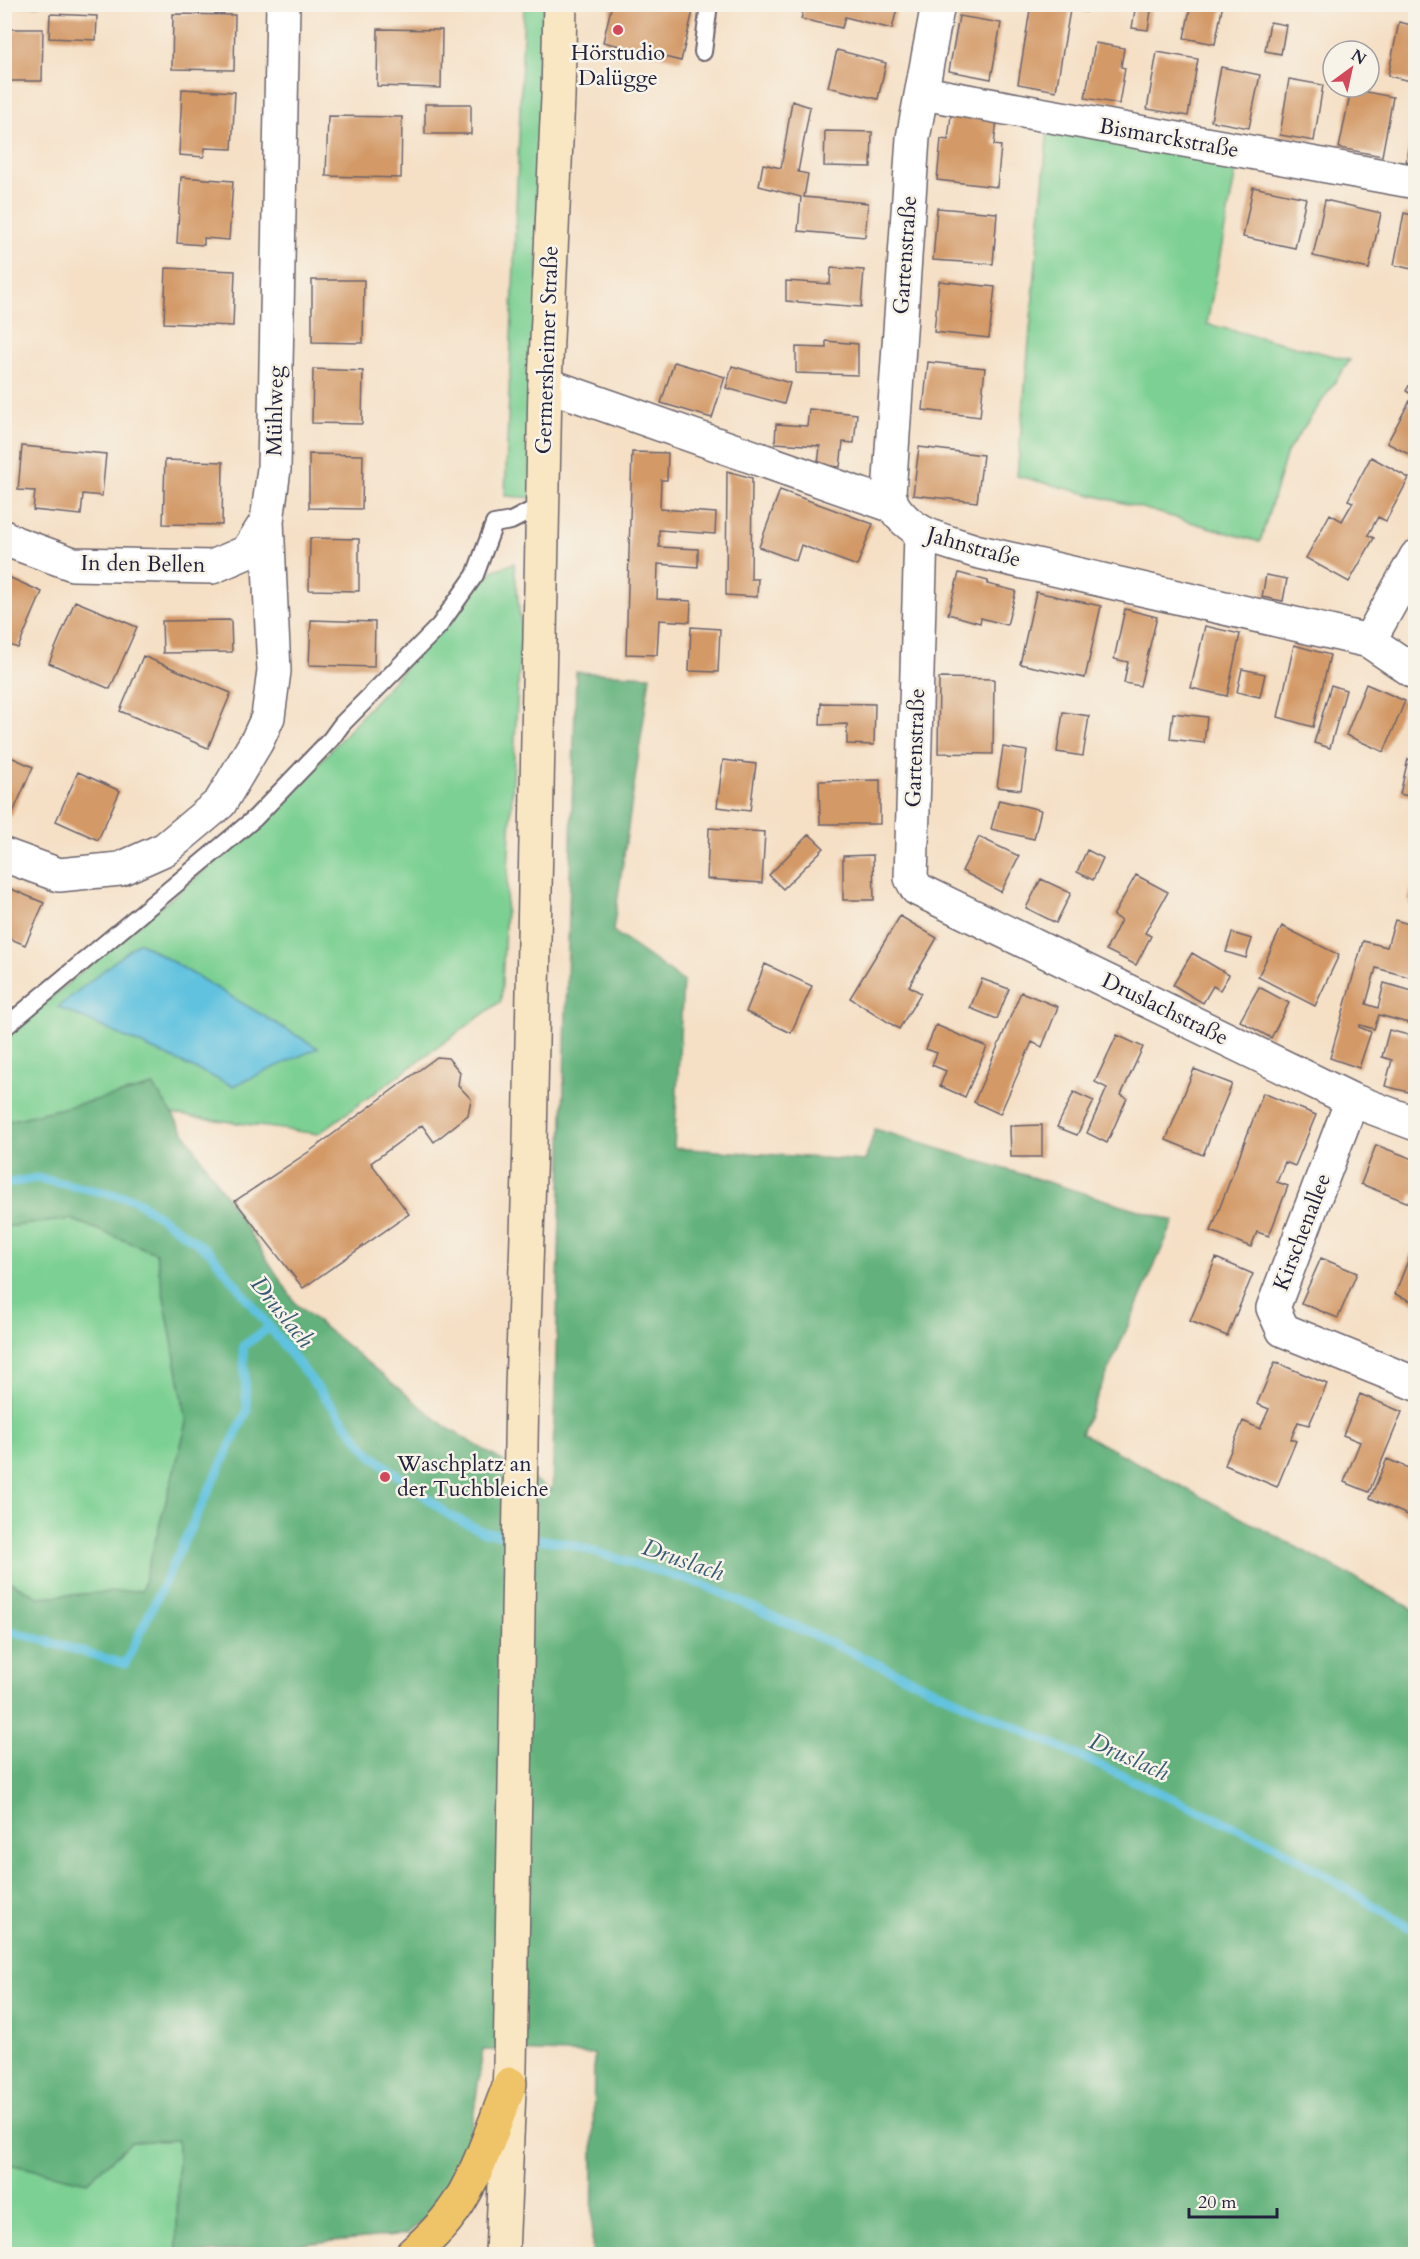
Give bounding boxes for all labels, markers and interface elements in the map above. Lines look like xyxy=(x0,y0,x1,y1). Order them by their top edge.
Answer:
marker: Hörstudio Dalügge xyxy=(611,23,625,37)
place label: Hörstudio Dalügge xyxy=(571,38,665,93)
north arrow xyxy=(1321,39,1381,99)
text: N xyxy=(1347,44,1371,70)
street label: Bismarckstraße xyxy=(1097,111,1241,165)
street label: Gartenstraße xyxy=(886,194,924,316)
street label: Germersheimer Straße xyxy=(528,245,566,455)
street label: Mühlweg xyxy=(259,365,291,456)
street label: Jahnstraße xyxy=(921,518,1025,575)
street label: In den Bellen xyxy=(80,548,206,580)
street label: Gartenstraße xyxy=(898,688,932,808)
street label: Druslachstraße xyxy=(1097,965,1233,1053)
street label: Kirschenallee xyxy=(1266,1169,1338,1295)
water label: Druslach xyxy=(243,1269,322,1355)
place label: Waschplatz an der Tuchbleiche xyxy=(396,1449,549,1504)
marker: Waschplatz an der Tuchbleiche xyxy=(378,1470,392,1484)
water label: Druslach xyxy=(638,1531,729,1589)
water label: Druslach xyxy=(1084,1725,1175,1789)
scale bar xyxy=(1189,2181,1278,2219)
text: 20 m xyxy=(1198,2190,1237,2215)

